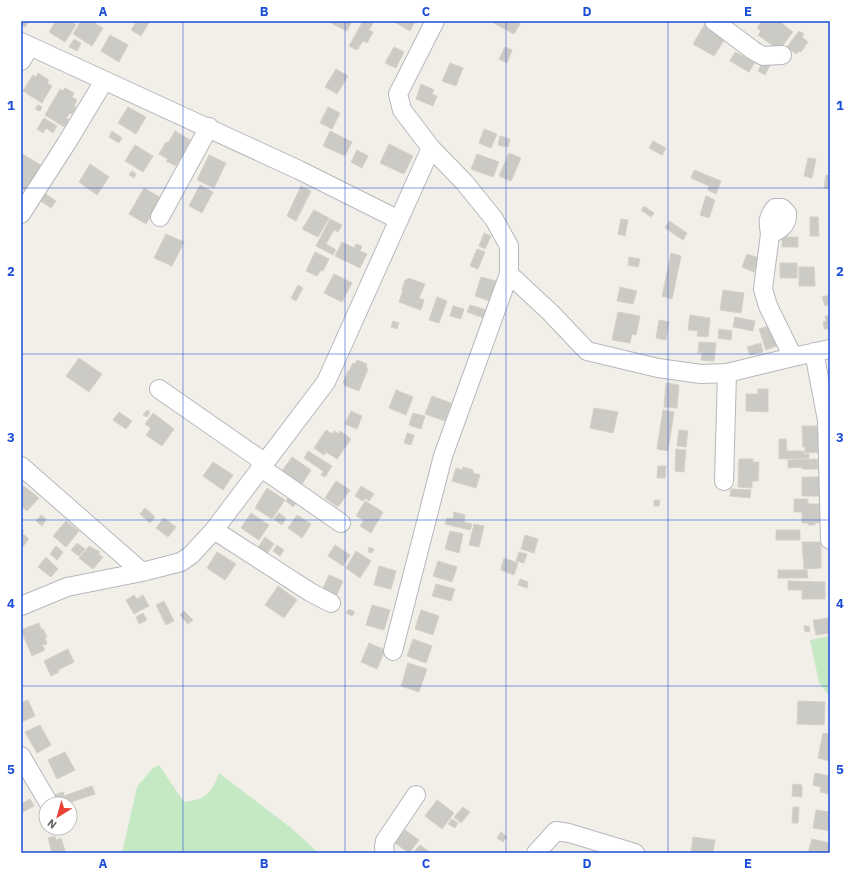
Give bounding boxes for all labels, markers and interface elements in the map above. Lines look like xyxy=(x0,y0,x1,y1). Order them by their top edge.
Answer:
text: A xyxy=(99,3,108,20)
text: B xyxy=(260,3,269,20)
text: C xyxy=(422,3,431,20)
text: D xyxy=(582,3,592,20)
text: E xyxy=(744,3,752,20)
text: 1 xyxy=(7,97,15,114)
text: 1 xyxy=(836,97,844,114)
text: 2 xyxy=(7,263,15,280)
text: 2 xyxy=(836,263,844,280)
text: 3 xyxy=(7,429,15,446)
text: 3 xyxy=(836,429,844,446)
text: 4 xyxy=(7,595,15,612)
text: 4 xyxy=(836,595,844,612)
text: 5 xyxy=(7,761,15,778)
text: 5 xyxy=(836,761,844,778)
north arrow xyxy=(38,796,78,836)
text: N xyxy=(45,816,59,832)
text: A xyxy=(99,855,108,872)
text: B xyxy=(260,855,269,872)
text: C xyxy=(422,855,431,872)
text: D xyxy=(582,855,592,872)
text: E xyxy=(744,855,752,872)

